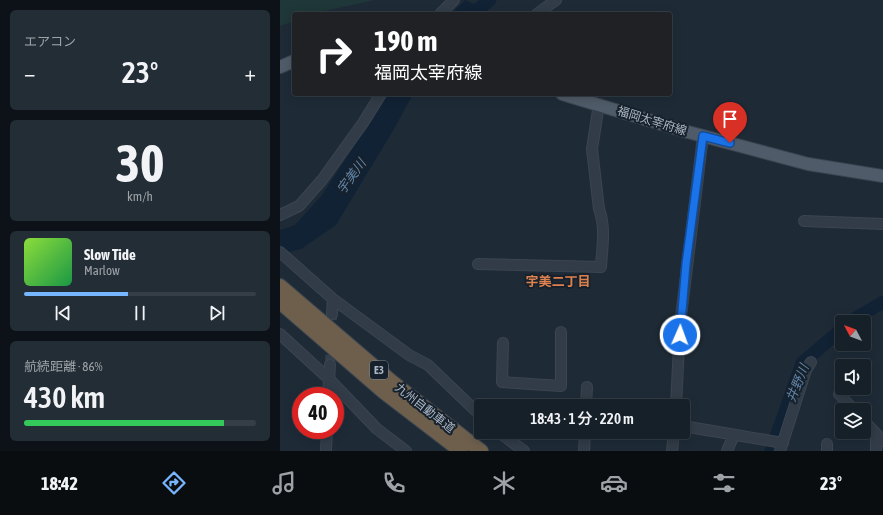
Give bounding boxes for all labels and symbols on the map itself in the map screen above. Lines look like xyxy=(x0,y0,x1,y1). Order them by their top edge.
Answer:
pin xyxy=(713,102,747,143)
street label: 福岡太宰府線 xyxy=(616,104,688,138)
water label: 宇美川 xyxy=(334,154,370,196)
district label: 宇美二丁目 xyxy=(525,274,591,289)
position arrow xyxy=(659,314,701,356)
north arrow xyxy=(835,315,871,351)
water label: 井野川 xyxy=(783,360,812,404)
road number: E3 xyxy=(370,361,388,379)
street label: 九州自動車道 xyxy=(392,380,458,436)
speed limit sign: 40 xyxy=(292,387,344,439)

